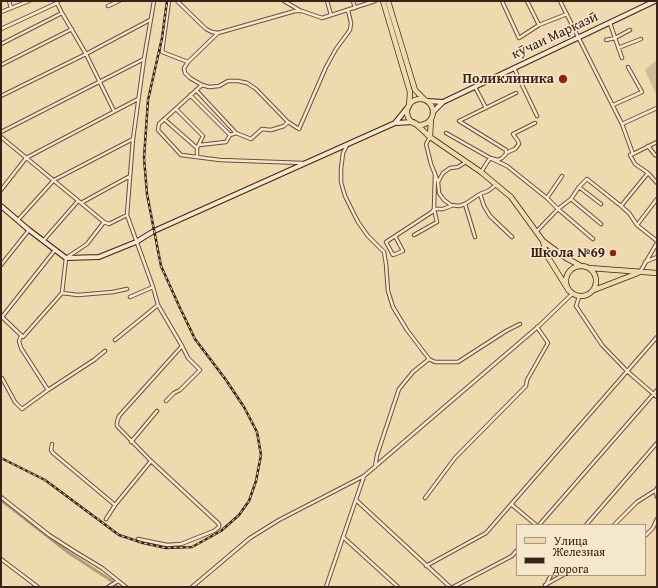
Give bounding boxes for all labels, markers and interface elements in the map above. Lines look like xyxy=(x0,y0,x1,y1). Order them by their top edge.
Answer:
street label: кӯчаи Марказӣ xyxy=(509,9,601,63)
place label: Поликлиника xyxy=(463,71,554,87)
marker: Поликлиника xyxy=(557,73,569,85)
place label: Школа №69 xyxy=(531,245,605,261)
marker: Школа №69 xyxy=(608,248,618,258)
legend xyxy=(516,524,646,576)
text: Улица xyxy=(554,532,588,549)
text: Железная дорога xyxy=(553,543,605,577)

